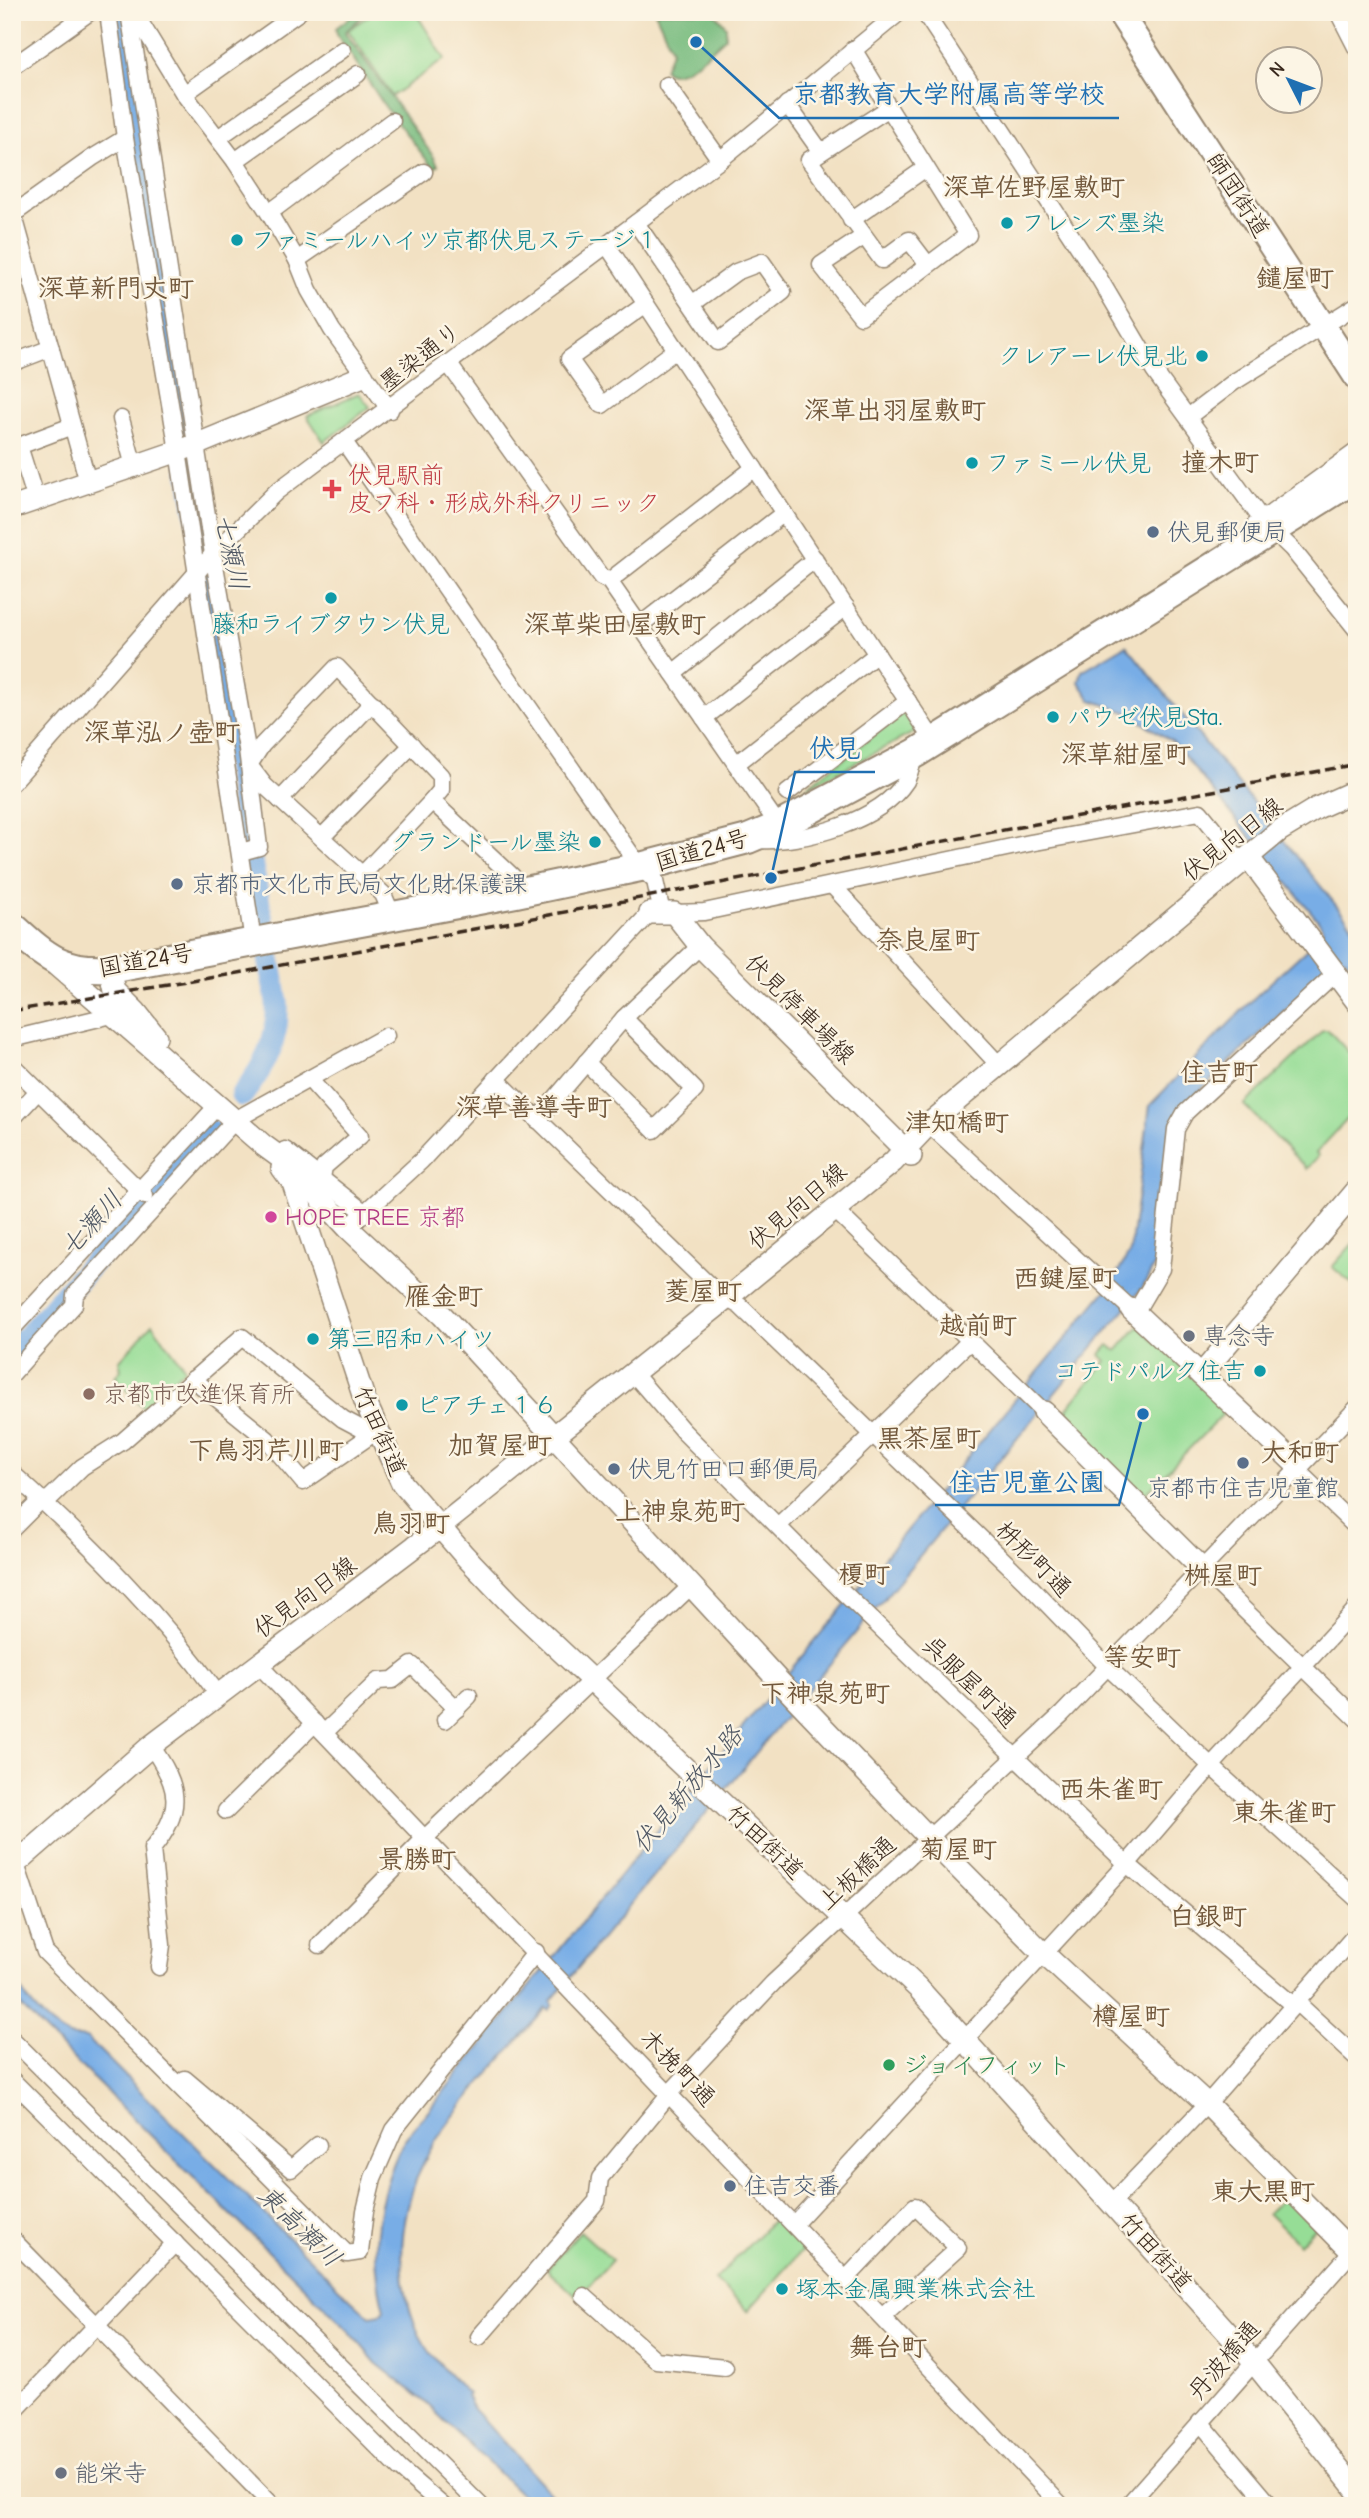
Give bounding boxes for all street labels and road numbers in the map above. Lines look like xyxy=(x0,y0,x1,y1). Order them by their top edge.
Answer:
street label: 師団街道 xyxy=(1200,147,1276,243)
street label: 墨染通り xyxy=(374,316,466,398)
street label: 伏見向日線 xyxy=(1176,791,1288,887)
street label: 国道24号 xyxy=(652,823,752,877)
street label: 国道24号 xyxy=(96,938,196,982)
street label: 伏見停車場線 xyxy=(739,948,861,1070)
street label: 伏見向日線 xyxy=(742,1157,852,1255)
street label: 竹田街道 xyxy=(348,1381,412,1481)
street label: 枡形町通 xyxy=(990,1515,1078,1603)
street label: 伏見向日線 xyxy=(248,1550,362,1644)
street label: 呉服屋町通 xyxy=(917,1630,1023,1734)
street label: 竹田街道 xyxy=(720,1799,810,1885)
street label: 上板橋通 xyxy=(812,1830,902,1916)
street label: 木挽町通 xyxy=(635,2024,721,2112)
street label: 竹田街道 xyxy=(1113,2207,1199,2297)
street label: 丹波橋通 xyxy=(1182,2315,1266,2405)

